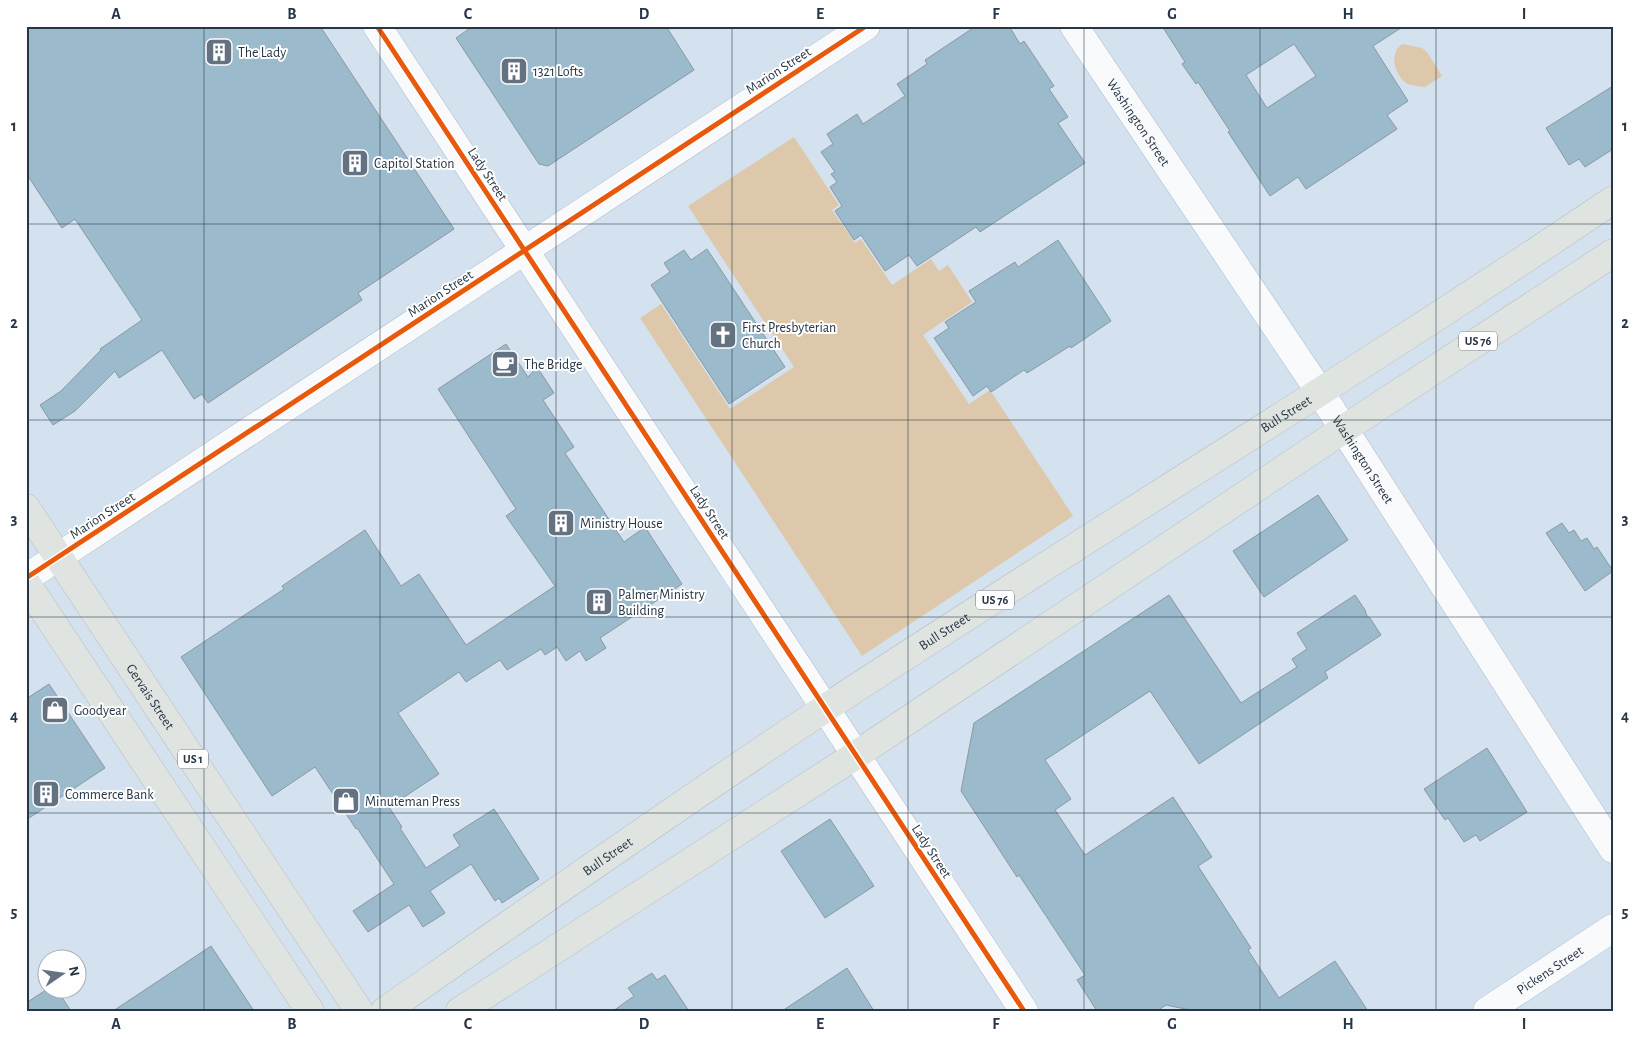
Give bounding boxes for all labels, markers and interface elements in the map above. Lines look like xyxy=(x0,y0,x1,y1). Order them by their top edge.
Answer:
text: A xyxy=(111,6,121,22)
text: B xyxy=(287,6,297,22)
text: C xyxy=(464,6,473,22)
text: D xyxy=(639,6,650,22)
text: E xyxy=(816,6,824,22)
text: F xyxy=(992,6,1000,22)
text: G xyxy=(1167,6,1177,22)
text: H xyxy=(1342,6,1354,22)
text: I xyxy=(1522,6,1526,22)
building icon: The Lady xyxy=(204,37,234,67)
street label: Marion Street xyxy=(744,44,814,97)
place label: The Lady xyxy=(238,46,286,60)
building icon: 1321 Lofts xyxy=(499,56,529,86)
place label: 1321 Lofts xyxy=(533,65,583,79)
street label: Washington Street xyxy=(1104,77,1172,169)
text: 1 xyxy=(11,118,17,134)
text: 1 xyxy=(1622,118,1628,134)
street label: Lady Street xyxy=(465,145,510,204)
building icon: Capitol Station xyxy=(340,148,370,178)
place label: Capitol Station xyxy=(374,157,455,171)
street label: Marion Street xyxy=(406,267,476,320)
text: 2 xyxy=(10,315,18,331)
text: 2 xyxy=(1621,315,1629,331)
church icon: First Presbyterian Church xyxy=(708,320,738,350)
place label: First Presbyterian Church xyxy=(742,321,836,351)
road number: US 76 xyxy=(1459,332,1497,351)
cafe icon: The Bridge xyxy=(490,349,520,379)
place label: The Bridge xyxy=(524,358,583,372)
street label: Bull Street xyxy=(1259,393,1314,436)
street label: Washington Street xyxy=(1329,413,1396,507)
street label: Lady Street xyxy=(687,483,732,542)
street label: Marion Street xyxy=(68,489,138,542)
building icon: Ministry House xyxy=(546,508,576,538)
text: 3 xyxy=(11,511,18,527)
text: 3 xyxy=(1622,511,1629,527)
place label: Ministry House xyxy=(580,517,663,531)
building icon: Palmer Ministry Building xyxy=(584,587,614,617)
place label: Palmer Ministry Building xyxy=(618,588,705,618)
road number: US 76 xyxy=(976,590,1014,610)
street label: Bull Street xyxy=(917,610,973,653)
street label: Gervais Street xyxy=(123,662,177,733)
shop icon: Goodyear xyxy=(40,695,70,725)
place label: Goodyear xyxy=(74,704,127,718)
text: 4 xyxy=(10,708,18,724)
text: 4 xyxy=(1621,708,1629,724)
road number: US 1 xyxy=(178,750,208,769)
building icon: Commerce Bank xyxy=(31,779,61,809)
shop icon: Minuteman Press xyxy=(331,786,361,816)
place label: Commerce Bank xyxy=(65,788,154,802)
place label: Minuteman Press xyxy=(365,795,460,809)
street label: Lady Street xyxy=(909,822,954,881)
street label: Bull Street xyxy=(581,835,636,879)
text: 5 xyxy=(11,904,18,920)
text: 5 xyxy=(1622,904,1629,920)
street label: Pickens Street xyxy=(1514,943,1586,997)
north arrow xyxy=(38,950,88,1000)
text: N xyxy=(66,965,82,978)
text: A xyxy=(111,1016,121,1032)
text: B xyxy=(287,1016,297,1032)
text: C xyxy=(464,1016,473,1032)
text: D xyxy=(639,1016,650,1032)
text: E xyxy=(816,1016,824,1032)
text: F xyxy=(992,1016,1000,1032)
text: G xyxy=(1167,1016,1177,1032)
text: H xyxy=(1342,1016,1354,1032)
text: I xyxy=(1522,1016,1526,1032)

